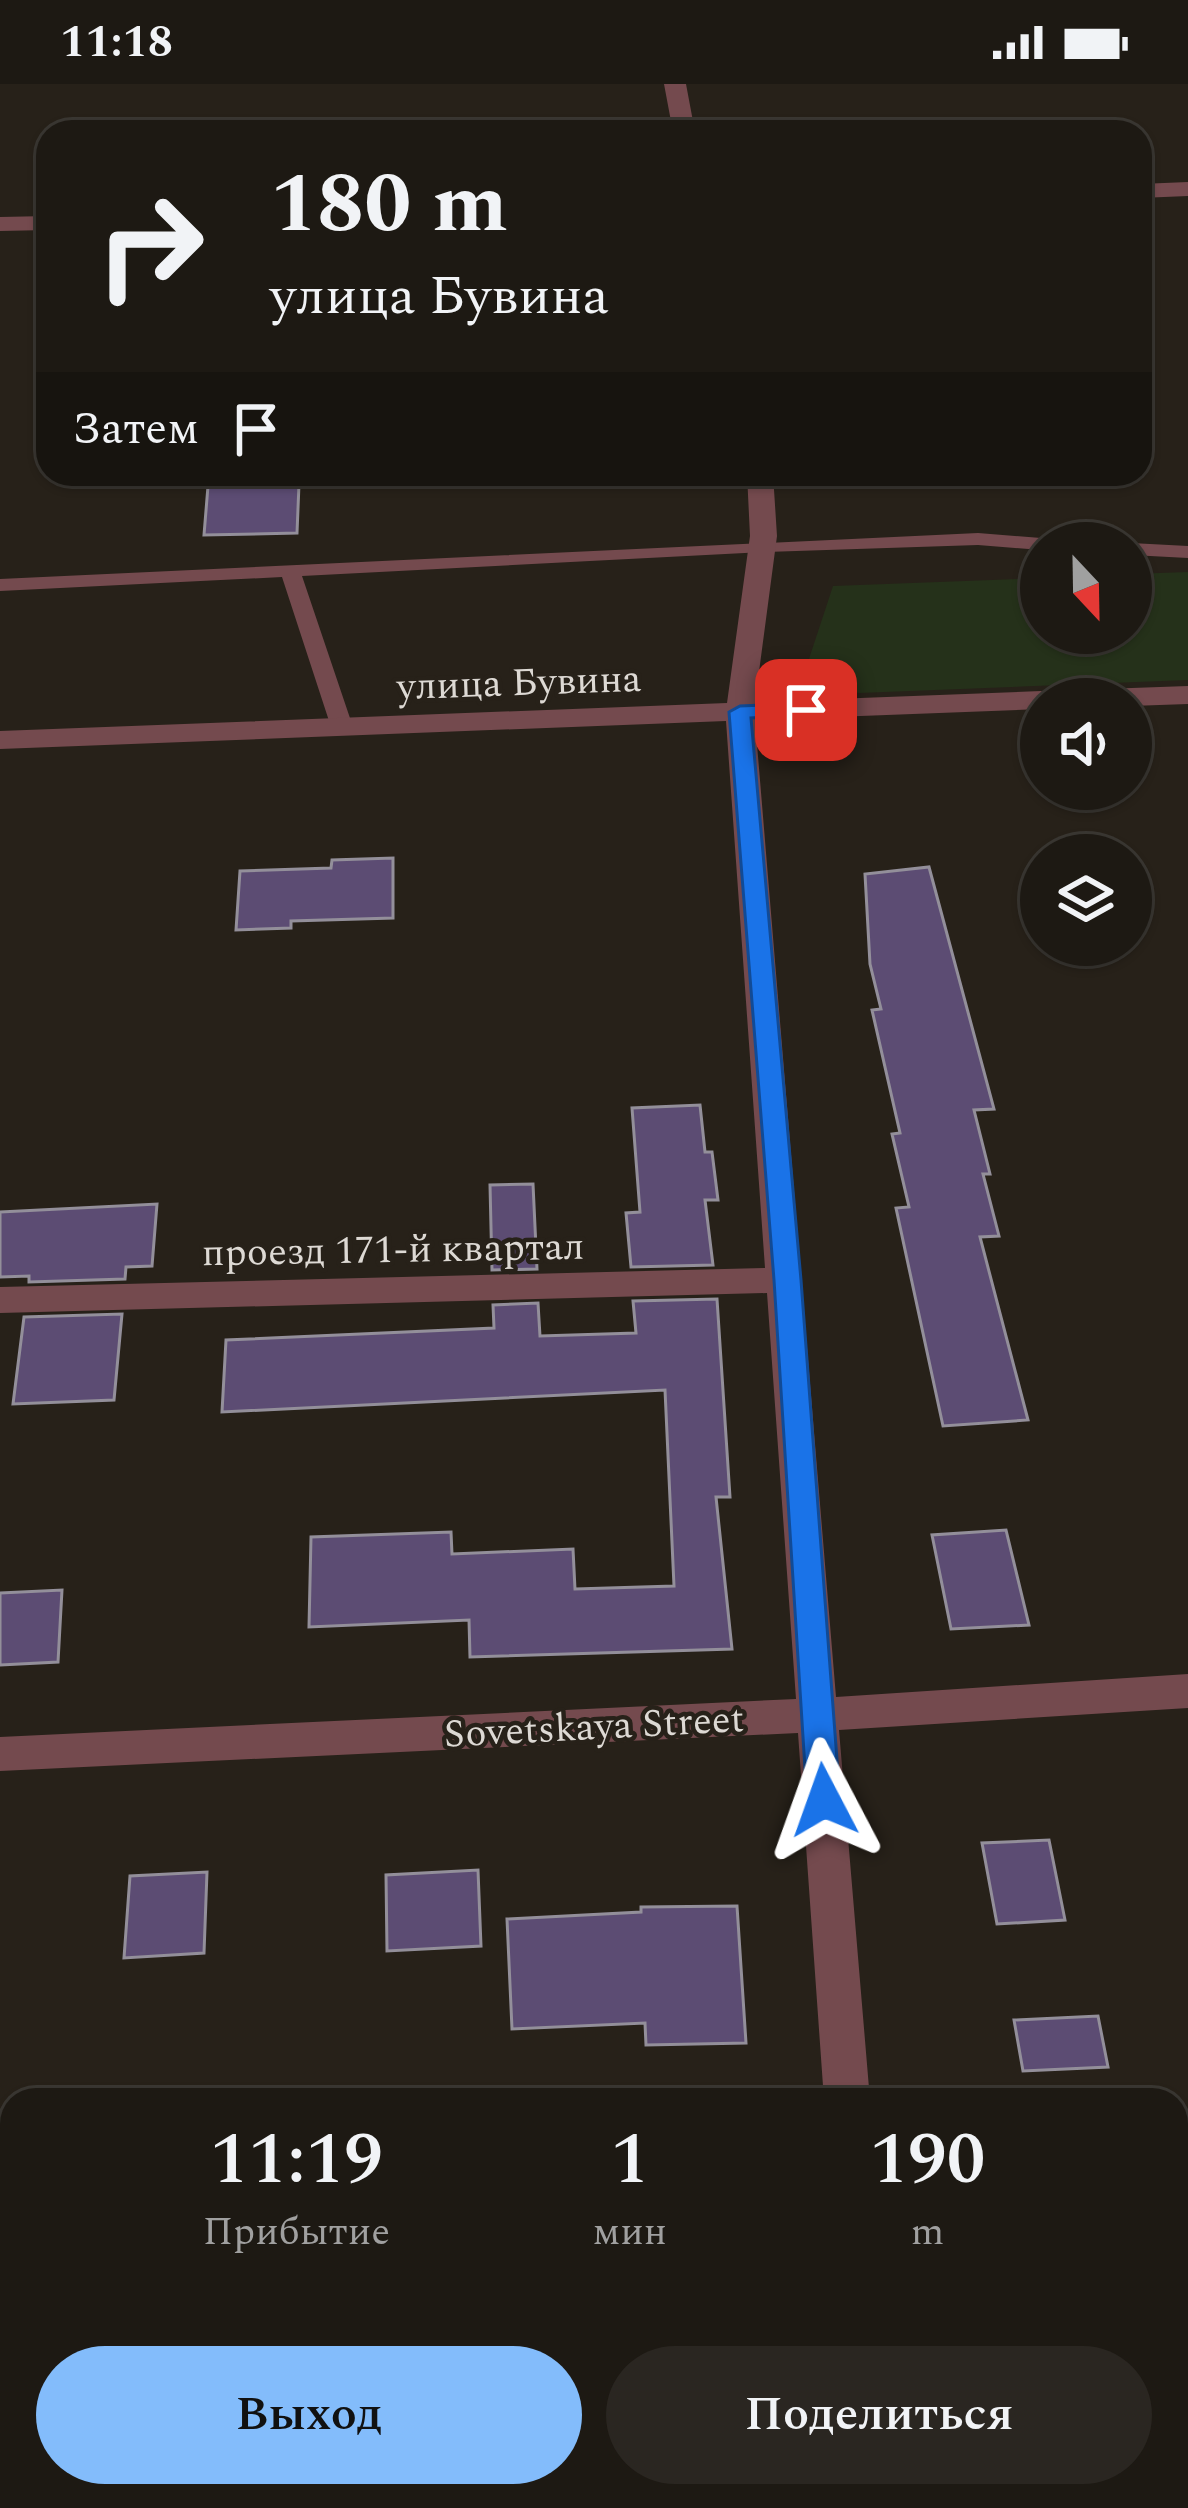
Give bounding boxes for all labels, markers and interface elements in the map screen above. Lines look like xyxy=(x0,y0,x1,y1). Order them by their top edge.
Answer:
text: 11:18 xyxy=(60,8,173,77)
text: 180 m xyxy=(270,141,508,269)
icon: right xyxy=(72,168,228,324)
text: улица Бувина xyxy=(270,256,609,338)
text: Затем xyxy=(72,395,199,464)
icon: arrive xyxy=(223,396,289,462)
north arrow xyxy=(1020,522,1152,654)
map controls xyxy=(1020,522,1152,966)
street label: улица Бувина xyxy=(395,650,642,717)
pin xyxy=(755,659,857,761)
icon: arrive xyxy=(773,677,839,743)
button: sound xyxy=(1020,678,1152,810)
button: layers xyxy=(1020,834,1152,966)
street label: проезд 171-й квартал xyxy=(201,1218,585,1283)
street label: Sovetskaya Street xyxy=(442,1690,746,1765)
position arrow xyxy=(761,1737,887,1863)
text: 11:19 xyxy=(210,2106,383,2215)
text: 1 xyxy=(610,2106,649,2215)
text: 190 xyxy=(870,2106,985,2215)
text: Прибытие xyxy=(203,2203,390,2262)
text: мин xyxy=(593,2203,667,2262)
text: m xyxy=(911,2203,944,2262)
button: Выход xyxy=(36,2346,582,2484)
button: Поделиться xyxy=(606,2346,1152,2484)

